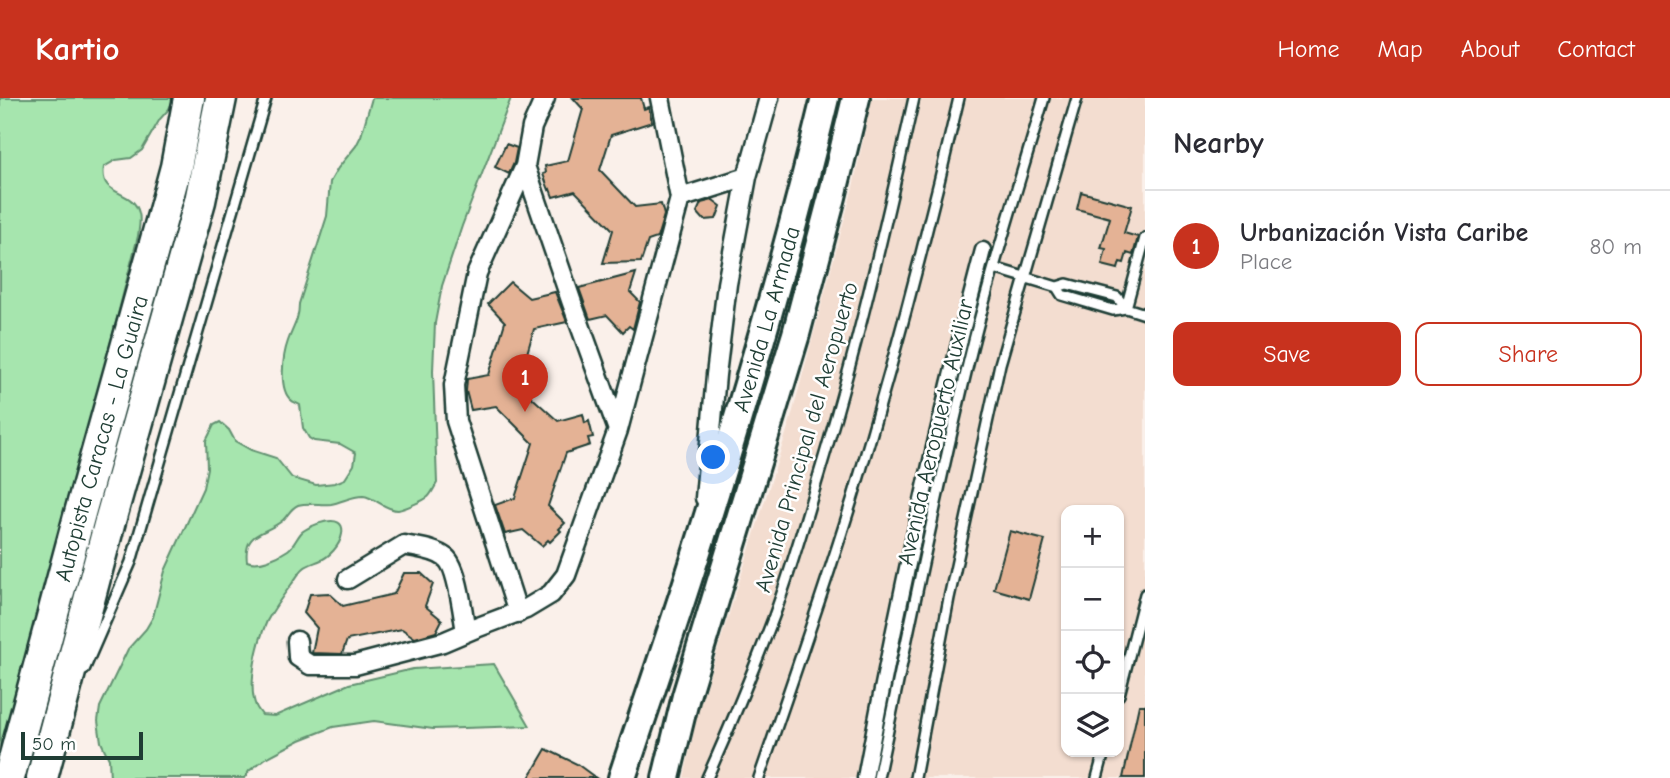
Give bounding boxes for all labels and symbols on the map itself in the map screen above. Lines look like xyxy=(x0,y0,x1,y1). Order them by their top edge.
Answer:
street label: Avenida La Armada xyxy=(727,223,806,415)
street label: Avenida Principal del Aeropuerto xyxy=(749,279,864,595)
street label: Autopista Caracas - La Guaira xyxy=(49,292,154,585)
street label: Avenida Aeropuerto Auxiliar xyxy=(892,296,979,568)
pin: 1 xyxy=(502,354,548,412)
your location xyxy=(696,440,730,474)
scale bar xyxy=(21,729,144,761)

